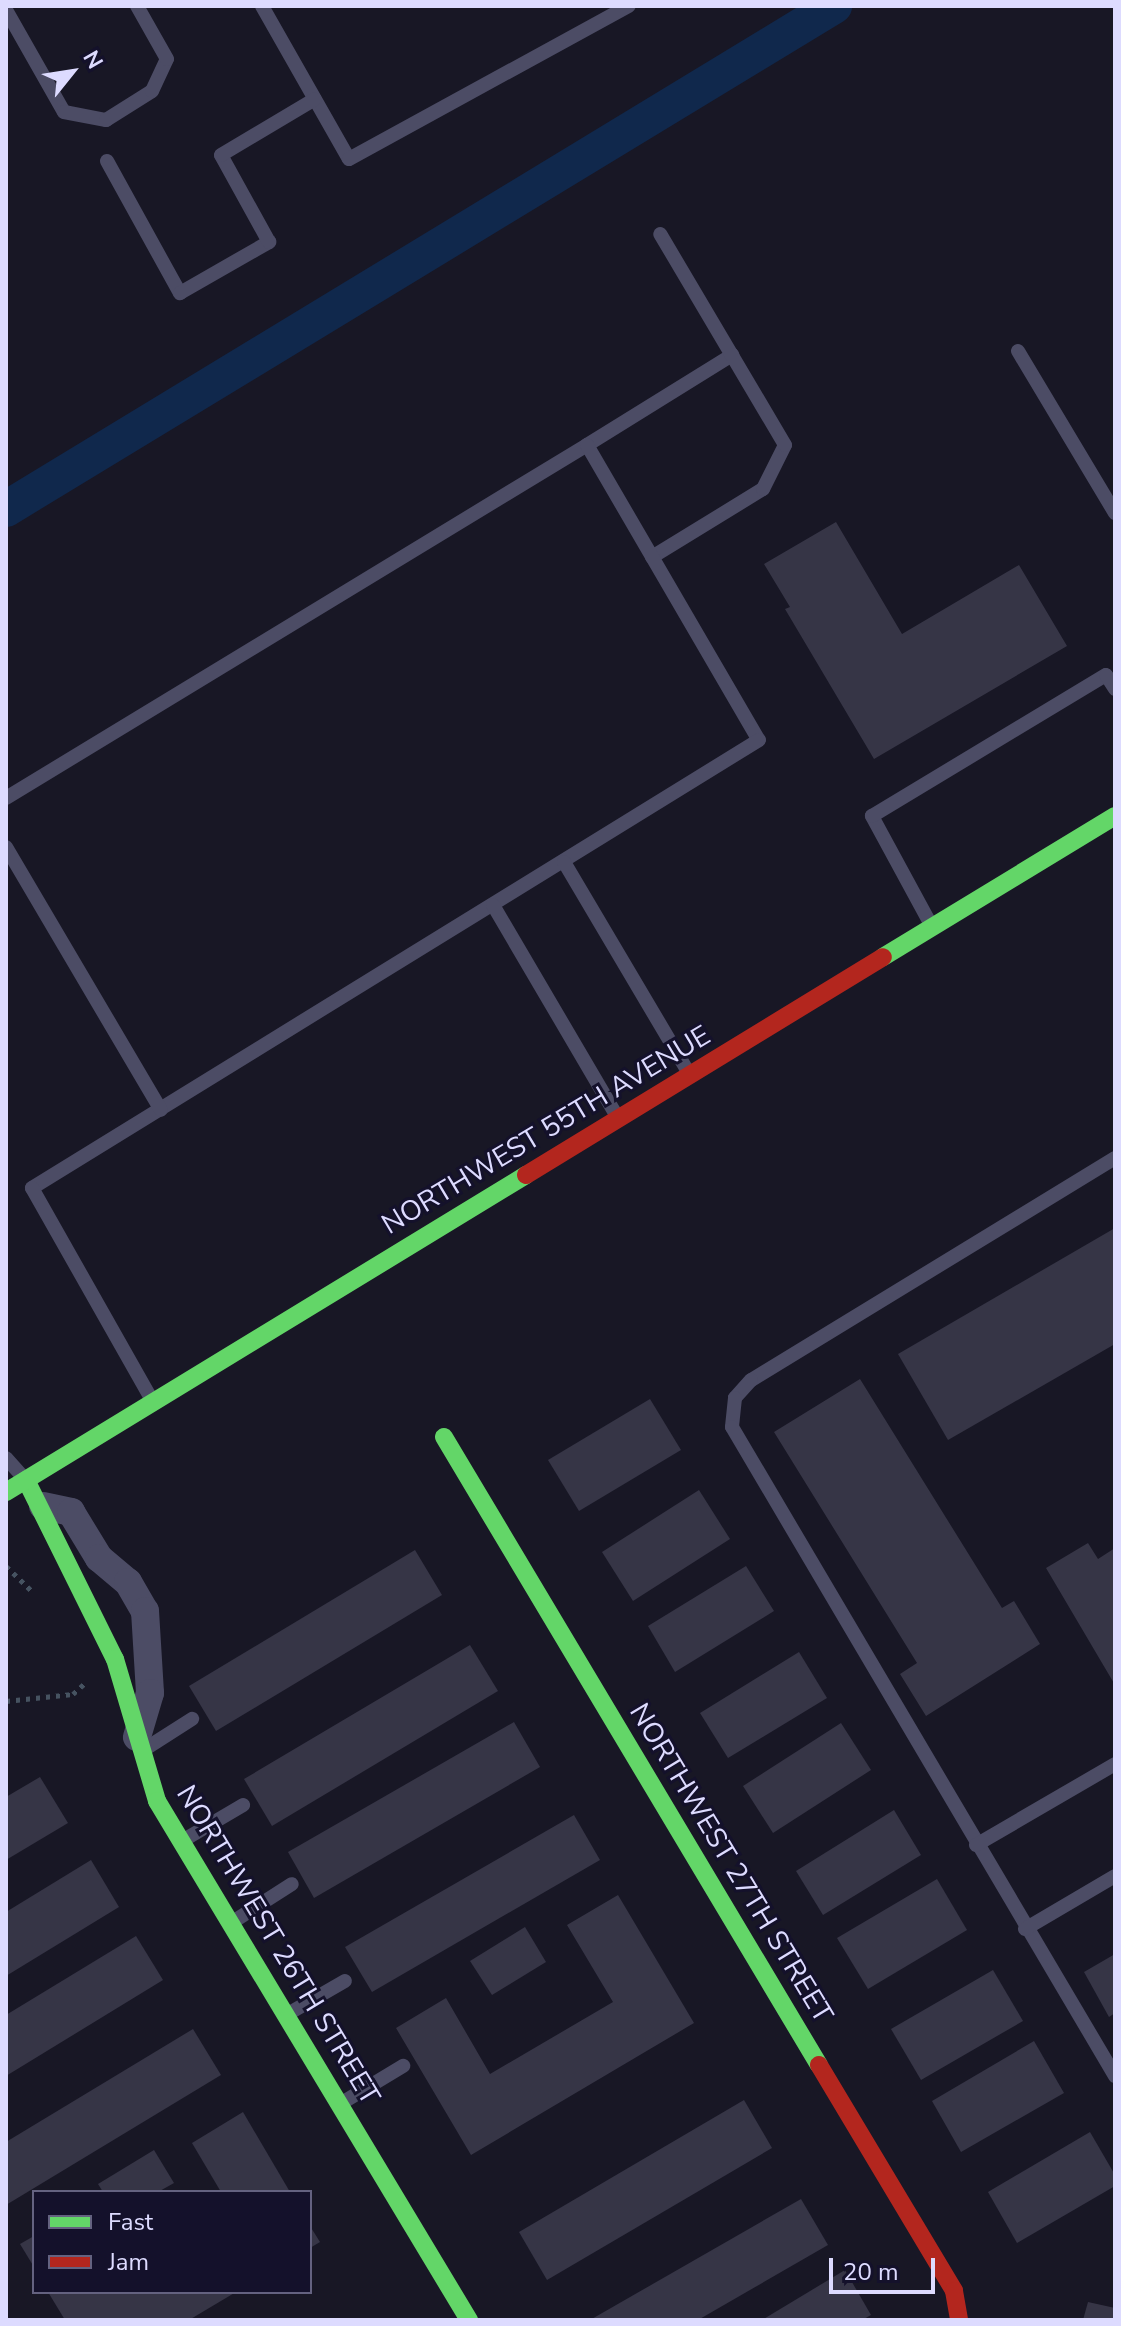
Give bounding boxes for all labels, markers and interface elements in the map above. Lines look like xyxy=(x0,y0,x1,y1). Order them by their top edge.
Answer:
north arrow xyxy=(32,32,112,112)
text: N xyxy=(76,45,110,75)
street label: NORTHWEST 55TH AVENUE xyxy=(376,1018,716,1242)
street label: NORTHWEST 27TH STREET xyxy=(622,1697,840,2029)
street label: NORTHWEST 26TH STREET xyxy=(169,1779,387,2111)
legend xyxy=(32,2190,312,2294)
text: Fast xyxy=(108,2206,153,2238)
scale bar xyxy=(833,2242,939,2292)
text: Jam xyxy=(108,2246,149,2278)
text: 20 m xyxy=(843,2256,899,2288)

